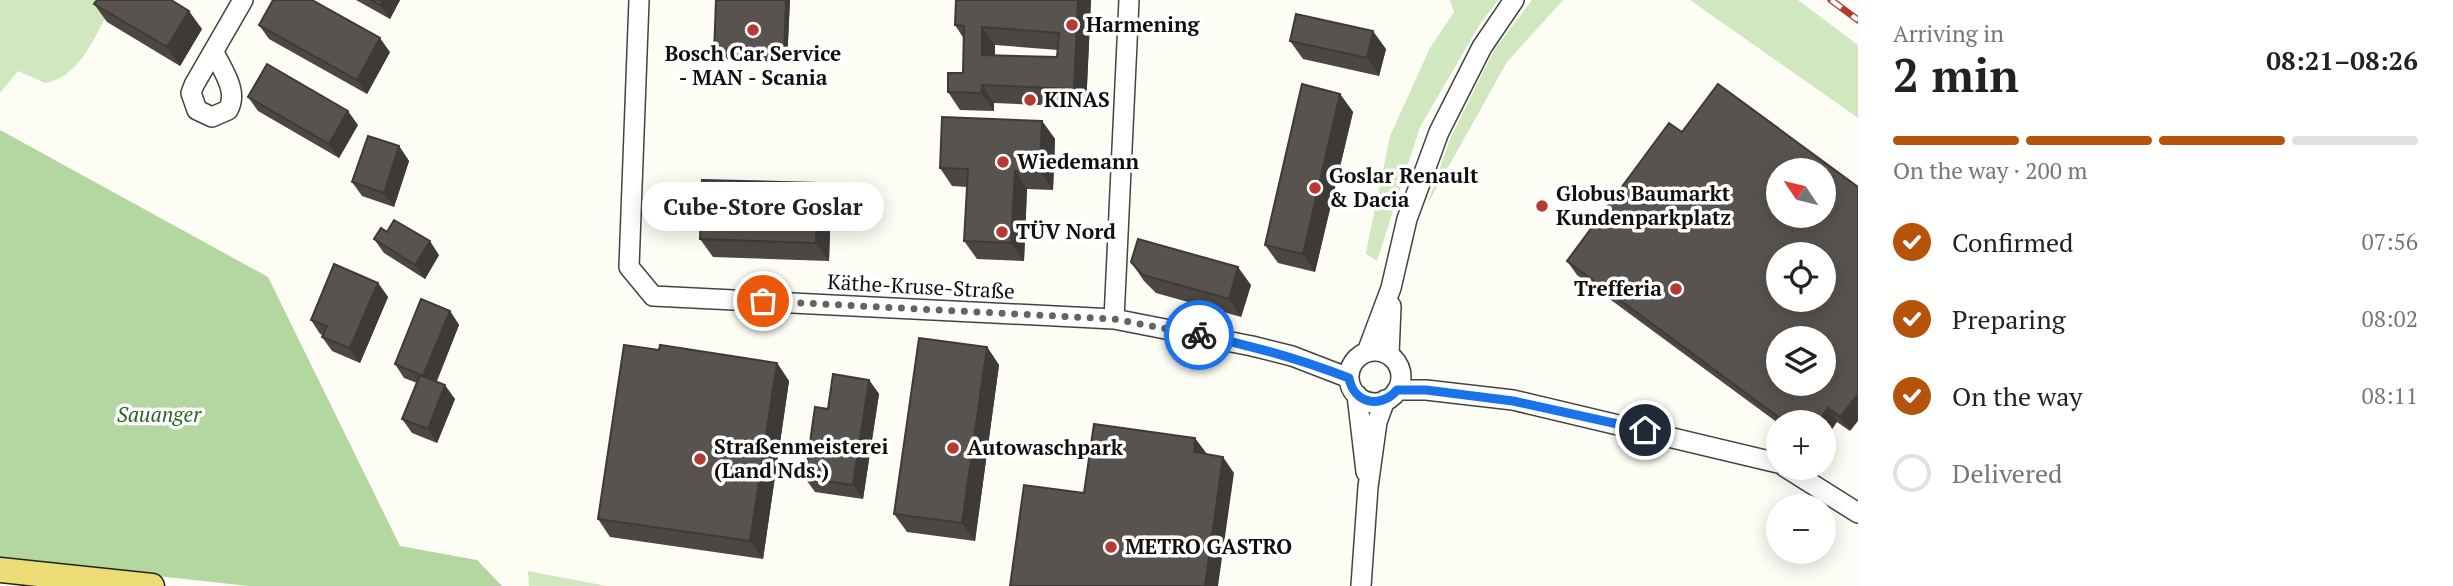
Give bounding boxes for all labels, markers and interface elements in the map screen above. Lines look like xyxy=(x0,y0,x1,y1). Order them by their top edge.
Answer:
place label: Harmening xyxy=(1086,10,1201,38)
marker: Harmening xyxy=(1064,17,1080,33)
text: Arriving in xyxy=(1893,18,2004,49)
marker: Bosch Car Service - MAN - Scania xyxy=(745,22,761,38)
place label: Bosch Car Service - MAN - Scania xyxy=(665,39,841,91)
text: 08:21–08:26 xyxy=(2266,43,2418,77)
text: 2 min xyxy=(1893,44,2019,105)
place label: KINAS xyxy=(1044,85,1110,113)
marker: KINAS xyxy=(1022,92,1038,108)
place label: Wiedemann xyxy=(1017,147,1139,175)
marker: Wiedemann xyxy=(995,154,1011,170)
text: On the way · 200 m xyxy=(1893,155,2087,186)
north arrow xyxy=(1766,158,1836,228)
map controls xyxy=(1766,158,1836,564)
place label: Goslar Renault & Dacia xyxy=(1329,161,1479,213)
place label: Globus Baumarkt Kundenparkplatz xyxy=(1556,179,1731,231)
marker: Goslar Renault & Dacia xyxy=(1307,180,1323,196)
callout: Cube-Store Goslar xyxy=(642,182,884,231)
text: Cube-Store Goslar xyxy=(663,191,863,222)
marker: Globus Baumarkt Kundenparkplatz xyxy=(1534,198,1550,214)
place label: TÜV Nord xyxy=(1016,217,1116,245)
icon: check xyxy=(1893,223,1931,261)
marker: TÜV Nord xyxy=(994,224,1010,240)
text: Confirmed xyxy=(1952,225,2073,259)
text: 07:56 xyxy=(2361,226,2418,257)
button: locate xyxy=(1766,242,1836,312)
street label: Käthe-Kruse-Straße xyxy=(827,267,1016,305)
pin xyxy=(733,271,793,331)
place label: Trefferia xyxy=(1574,274,1662,302)
marker: Trefferia xyxy=(1668,281,1684,297)
icon: bag xyxy=(744,282,782,320)
courier xyxy=(1164,300,1234,370)
icon: check xyxy=(1893,300,1931,338)
text: Preparing xyxy=(1952,302,2065,336)
text: 08:02 xyxy=(2361,303,2418,334)
icon: bike xyxy=(1180,316,1218,354)
button: layers xyxy=(1766,326,1836,396)
icon: check xyxy=(1893,377,1931,415)
text: On the way xyxy=(1952,379,2083,413)
text: 08:11 xyxy=(2361,380,2418,411)
park label: Sauanger xyxy=(117,400,202,428)
pin xyxy=(1615,400,1675,460)
button: + xyxy=(1766,410,1836,480)
icon: home xyxy=(1626,411,1664,449)
place label: Straßenmeisterei (Land Nds.) xyxy=(714,432,888,484)
place label: Autowaschpark xyxy=(967,433,1124,461)
marker: Autowaschpark xyxy=(945,440,961,456)
marker: Straßenmeisterei (Land Nds.) xyxy=(692,451,708,467)
text: Delivered xyxy=(1952,456,2062,490)
button: − xyxy=(1766,494,1836,564)
place label: METRO GASTRO xyxy=(1125,532,1292,560)
marker: METRO GASTRO xyxy=(1103,539,1119,555)

